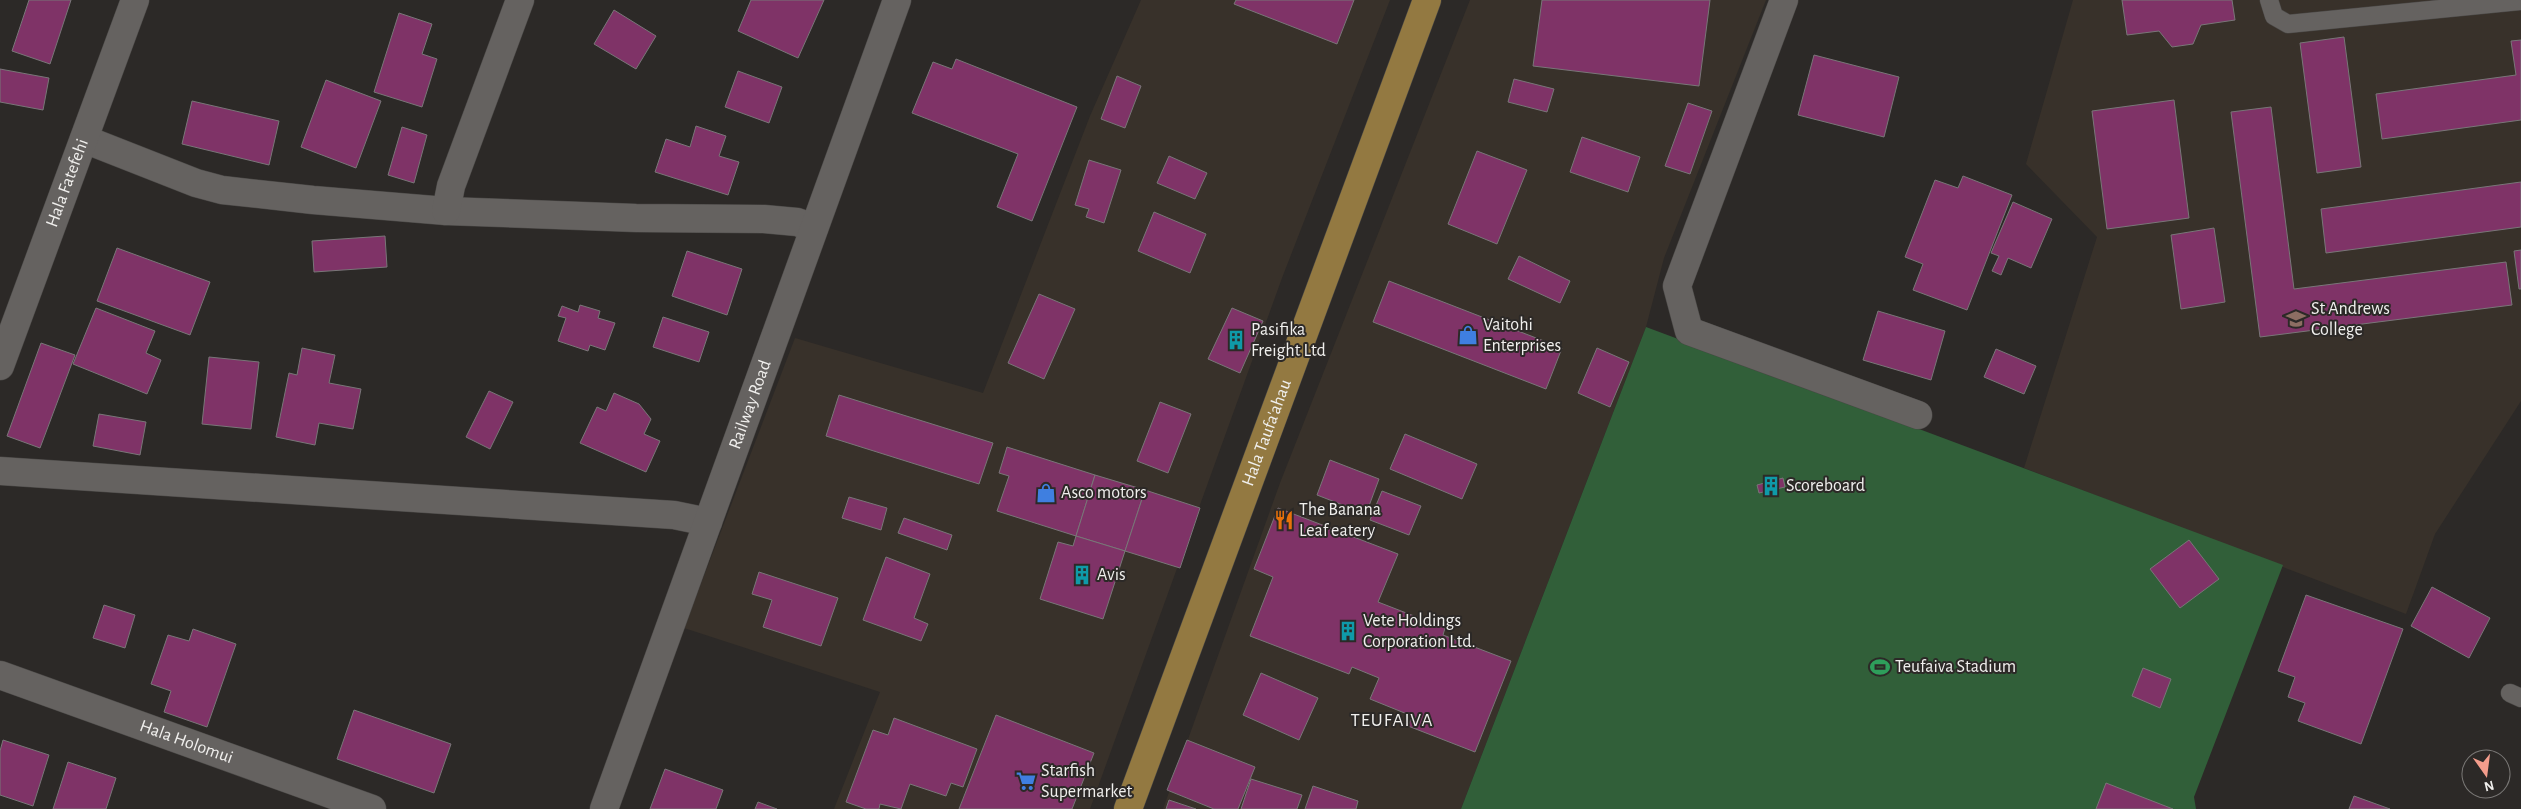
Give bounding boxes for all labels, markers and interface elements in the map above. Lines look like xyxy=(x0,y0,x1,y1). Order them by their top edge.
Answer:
street label: Hala Fatefehi xyxy=(43,136,92,230)
place label: St Andrews College xyxy=(2311,300,2390,339)
school or university icon: St Andrews College xyxy=(2285,308,2307,330)
place label: Vaitohi Enterprises xyxy=(1483,316,1561,355)
place label: Pasifika Freight Ltd xyxy=(1251,321,1326,360)
shop icon: Vaitohi Enterprises xyxy=(1457,324,1479,346)
building icon: Pasifika Freight Ltd xyxy=(1225,329,1247,351)
street label: Railway Road xyxy=(726,358,775,452)
street label: Hala Taufa'ahau xyxy=(1239,377,1295,489)
building icon: Scoreboard xyxy=(1760,475,1782,497)
place label: Scoreboard xyxy=(1786,477,1865,495)
shop icon: Asco motors xyxy=(1035,482,1057,504)
place label: Asco motors xyxy=(1061,484,1147,502)
place label: The Banana Leaf eatery xyxy=(1299,501,1381,540)
restaurant icon: The Banana Leaf eatery xyxy=(1273,509,1295,531)
building icon: Avis xyxy=(1071,564,1093,586)
place label: Avis xyxy=(1097,566,1126,584)
place label: Vete Holdings Corporation Ltd. xyxy=(1363,612,1476,651)
building icon: Vete Holdings Corporation Ltd. xyxy=(1337,620,1359,642)
sports icon: Teufaiva Stadium xyxy=(1869,656,1891,678)
place label: Teufaiva Stadium xyxy=(1895,658,2016,676)
district label: TEUFAIVA xyxy=(1350,711,1434,730)
street label: Hala Holomui xyxy=(137,717,235,767)
north arrow xyxy=(2461,749,2511,799)
place label: Starfish Supermarket xyxy=(1041,762,1133,801)
supermarket icon: Starfish Supermarket xyxy=(1015,770,1037,792)
text: N xyxy=(2482,778,2495,794)

